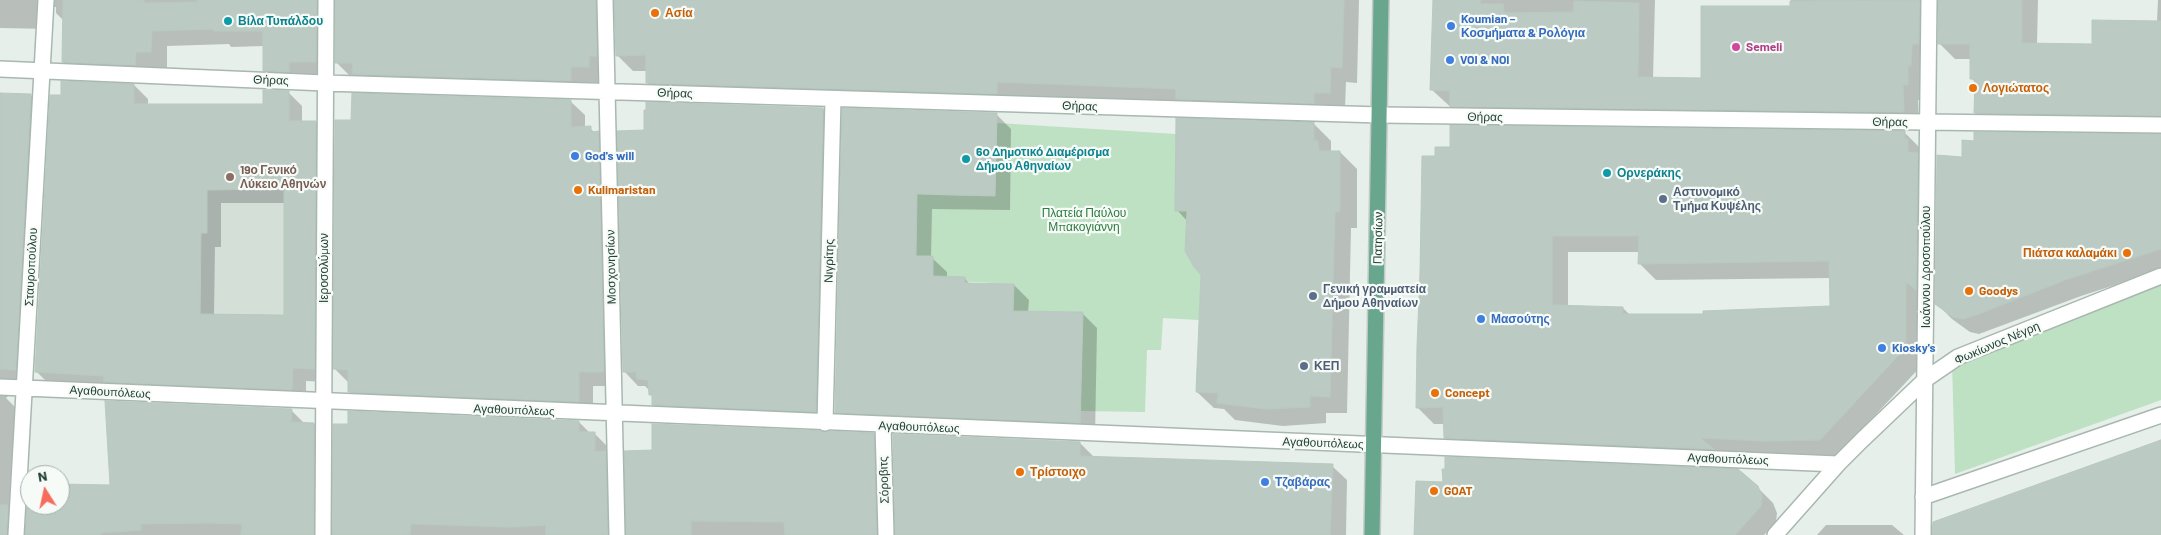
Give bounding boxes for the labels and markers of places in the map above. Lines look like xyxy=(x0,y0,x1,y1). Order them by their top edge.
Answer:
place label: Ασία xyxy=(665,6,693,20)
marker: Ασία xyxy=(649,7,661,19)
place label: Koumian – Κοσμήματα & Ρολόγια xyxy=(1461,12,1585,40)
place label: Βίλα Τυπάλδου xyxy=(238,14,323,28)
marker: Βίλα Τυπάλδου xyxy=(222,15,234,27)
marker: Koumian – Κοσμήματα & Ρολόγια xyxy=(1445,20,1457,32)
place label: Semeli xyxy=(1746,40,1782,54)
marker: Semeli xyxy=(1730,41,1742,53)
place label: VOI & NOI xyxy=(1460,53,1510,67)
marker: VOI & NOI xyxy=(1444,54,1456,66)
place label: Λογιώτατος xyxy=(1983,81,2049,95)
marker: Λογιώτατος xyxy=(1967,82,1979,94)
place label: 6ο Δημοτικό Διαμέρισμα Δήμου Αθηναίων xyxy=(976,145,1109,173)
place label: God's will xyxy=(585,149,634,163)
marker: God's will xyxy=(569,150,581,162)
marker: 6ο Δημοτικό Διαμέρισμα Δήμου Αθηναίων xyxy=(960,153,972,165)
place label: 19ο Γενικό Λύκειο Αθηνών xyxy=(240,163,326,191)
place label: Ορνεράκης xyxy=(1617,166,1681,180)
marker: Ορνεράκης xyxy=(1601,167,1613,179)
marker: 19ο Γενικό Λύκειο Αθηνών xyxy=(224,171,236,183)
place label: Kulimaristan xyxy=(588,183,656,197)
marker: Kulimaristan xyxy=(572,184,584,196)
place label: Αστυνομικό Τμήμα Κυψέλης xyxy=(1673,185,1761,213)
marker: Αστυνομικό Τμήμα Κυψέλης xyxy=(1657,193,1669,205)
place label: Πιάτσα καλαμάκι xyxy=(2023,246,2117,260)
marker: Πιάτσα καλαμάκι xyxy=(2121,247,2133,259)
place label: Γενική γραμματεία Δήμου Αθηναίων xyxy=(1323,282,1426,310)
place label: Goodys xyxy=(1979,284,2018,298)
marker: Goodys xyxy=(1963,285,1975,297)
marker: Γενική γραμματεία Δήμου Αθηναίων xyxy=(1307,290,1319,302)
place label: Μασούτης xyxy=(1491,312,1550,326)
marker: Μασούτης xyxy=(1475,313,1487,325)
place label: Kiosky's xyxy=(1892,341,1935,355)
marker: Kiosky's xyxy=(1876,342,1888,354)
place label: ΚΕΠ xyxy=(1314,359,1339,373)
marker: ΚΕΠ xyxy=(1298,360,1310,372)
place label: Concept xyxy=(1445,386,1490,400)
marker: Concept xyxy=(1429,387,1441,399)
place label: Τρίστοιχο xyxy=(1030,465,1086,479)
marker: Τρίστοιχο xyxy=(1014,466,1026,478)
place label: Τζαβάρας xyxy=(1275,475,1330,489)
marker: Τζαβάρας xyxy=(1259,476,1271,488)
place label: GOAT xyxy=(1444,484,1473,498)
marker: GOAT xyxy=(1428,485,1440,497)

